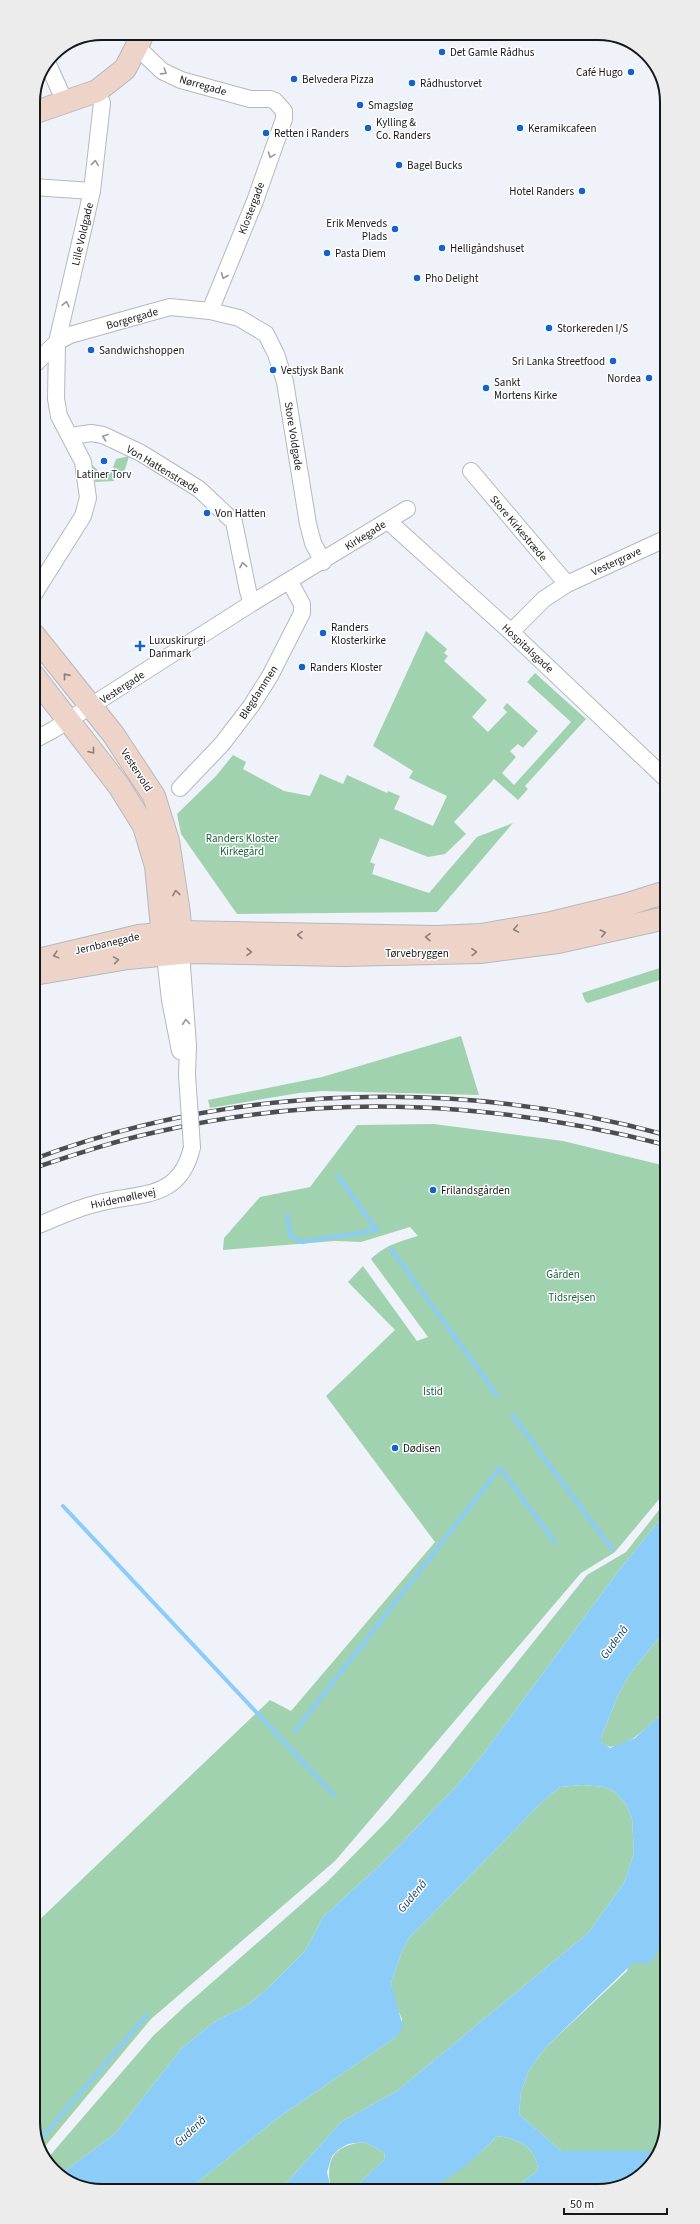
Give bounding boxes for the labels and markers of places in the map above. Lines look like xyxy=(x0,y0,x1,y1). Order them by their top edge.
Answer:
place label: Det Gamle Rådhus xyxy=(450,45,535,60)
marker: Det Gamle Rådhus xyxy=(437,47,447,57)
place label: Café Hugo xyxy=(576,65,623,80)
marker: Café Hugo xyxy=(626,67,636,77)
place label: Belvedera Pizza xyxy=(302,72,374,87)
marker: Belvedera Pizza xyxy=(289,74,299,84)
place label: Rådhustorvet xyxy=(420,76,482,91)
marker: Rådhustorvet xyxy=(407,78,417,88)
place label: Smagsløg xyxy=(368,98,413,113)
marker: Smagsløg xyxy=(355,100,365,110)
place label: Kylling & Co. Randers xyxy=(376,115,431,143)
place label: Keramikcafeen xyxy=(528,121,596,136)
marker: Kylling & Co. Randers xyxy=(363,123,373,133)
marker: Keramikcafeen xyxy=(515,123,525,133)
place label: Retten i Randers xyxy=(274,126,349,141)
marker: Retten i Randers xyxy=(261,128,271,138)
place label: Bagel Bucks xyxy=(407,158,463,173)
marker: Bagel Bucks xyxy=(394,160,404,170)
place label: Hotel Randers xyxy=(509,184,574,199)
marker: Hotel Randers xyxy=(577,186,587,196)
place label: Erik Menveds Plads xyxy=(326,216,387,244)
marker: Erik Menveds Plads xyxy=(390,224,400,234)
place label: Helligåndshuset xyxy=(450,241,525,256)
marker: Helligåndshuset xyxy=(437,243,447,253)
place label: Pasta Diem xyxy=(335,246,386,261)
marker: Pasta Diem xyxy=(322,248,332,258)
place label: Pho Delight xyxy=(425,271,479,286)
marker: Pho Delight xyxy=(412,273,422,283)
place label: Storkereden I/S xyxy=(557,321,628,336)
marker: Storkereden I/S xyxy=(544,323,554,333)
place label: Sandwichshoppen xyxy=(99,343,184,358)
marker: Sandwichshoppen xyxy=(86,345,96,355)
place label: Sri Lanka Streetfood xyxy=(512,354,605,369)
marker: Sri Lanka Streetfood xyxy=(608,356,618,366)
place label: Vestjysk Bank xyxy=(281,363,344,378)
marker: Vestjysk Bank xyxy=(268,365,278,375)
place label: Nordea xyxy=(607,371,641,386)
marker: Nordea xyxy=(644,373,654,383)
place label: Sankt Mortens Kirke xyxy=(494,375,558,403)
marker: Sankt Mortens Kirke xyxy=(481,383,491,393)
marker: Latiner Torv xyxy=(99,456,109,466)
place label: Latiner Torv xyxy=(76,467,132,482)
place label: Von Hatten xyxy=(215,506,266,521)
marker: Von Hatten xyxy=(202,508,212,518)
place label: Randers Klosterkirke xyxy=(331,620,387,648)
marker: Randers Klosterkirke xyxy=(318,628,328,638)
place label: Luxuskirurgi Danmark xyxy=(149,633,206,661)
marker: Luxuskirurgi Danmark xyxy=(134,640,146,652)
place label: Randers Kloster xyxy=(310,660,382,675)
marker: Randers Kloster xyxy=(297,662,307,672)
place label: Frilandsgården xyxy=(441,1183,510,1198)
marker: Frilandsgården xyxy=(428,1185,438,1195)
place label: Dødisen xyxy=(403,1441,441,1456)
marker: Dødisen xyxy=(390,1443,400,1453)

